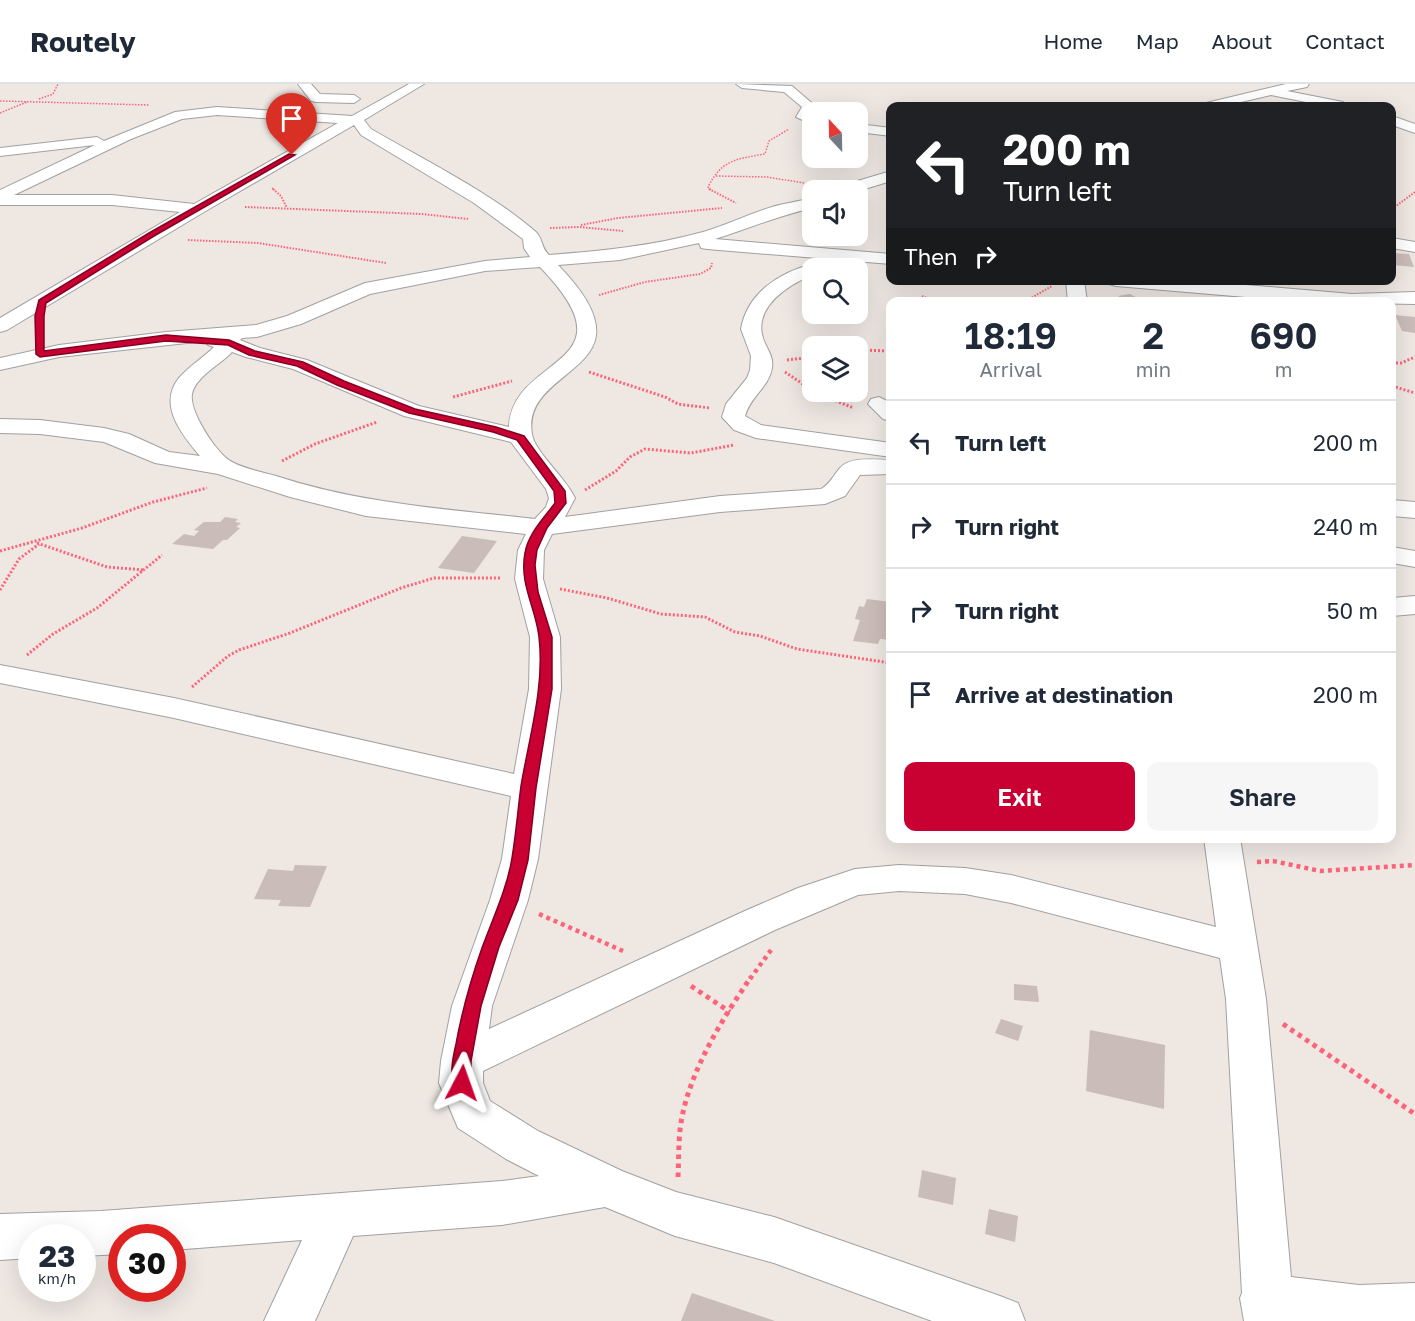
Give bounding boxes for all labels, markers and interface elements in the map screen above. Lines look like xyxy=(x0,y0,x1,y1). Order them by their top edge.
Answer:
text: Routely xyxy=(30,25,136,58)
text: Home xyxy=(1043,28,1103,54)
text: Map xyxy=(1136,28,1179,54)
text: About xyxy=(1212,28,1272,54)
text: Contact xyxy=(1305,28,1385,54)
pin xyxy=(266,93,317,155)
icon: arrive xyxy=(275,102,308,135)
north arrow xyxy=(802,102,868,168)
map controls xyxy=(802,102,868,402)
text: 200 m xyxy=(1003,124,1130,174)
icon: left xyxy=(904,126,982,204)
text: Turn left xyxy=(1003,175,1112,207)
button: sound xyxy=(802,180,868,246)
icon: right xyxy=(969,240,1002,273)
text: Then xyxy=(904,243,957,270)
button: search xyxy=(802,258,868,324)
text: 18:19 xyxy=(965,314,1057,357)
text: 2 xyxy=(1143,314,1164,357)
text: 690 xyxy=(1250,314,1317,357)
button: layers xyxy=(802,336,868,402)
text: Arrival xyxy=(979,357,1042,381)
text: min xyxy=(1136,357,1171,381)
text: m xyxy=(1275,357,1292,381)
icon: left xyxy=(904,426,937,459)
text: Turn left xyxy=(955,429,1046,456)
text: 200 m xyxy=(1313,429,1378,456)
icon: right xyxy=(904,510,937,543)
text: Turn right xyxy=(955,513,1059,540)
text: 240 m xyxy=(1313,513,1378,540)
icon: right xyxy=(904,594,937,627)
text: Turn right xyxy=(955,597,1059,624)
text: 50 m xyxy=(1327,597,1378,624)
icon: arrive xyxy=(904,678,937,711)
text: Arrive at destination xyxy=(955,681,1173,708)
text: 200 m xyxy=(1313,681,1378,708)
button: Exit xyxy=(904,762,1135,831)
button: Share xyxy=(1147,762,1378,831)
position arrow xyxy=(430,1051,494,1115)
speed limit sign: 30 xyxy=(108,1224,186,1302)
text: 23 xyxy=(39,1238,75,1274)
text: km/h xyxy=(38,1269,76,1287)

